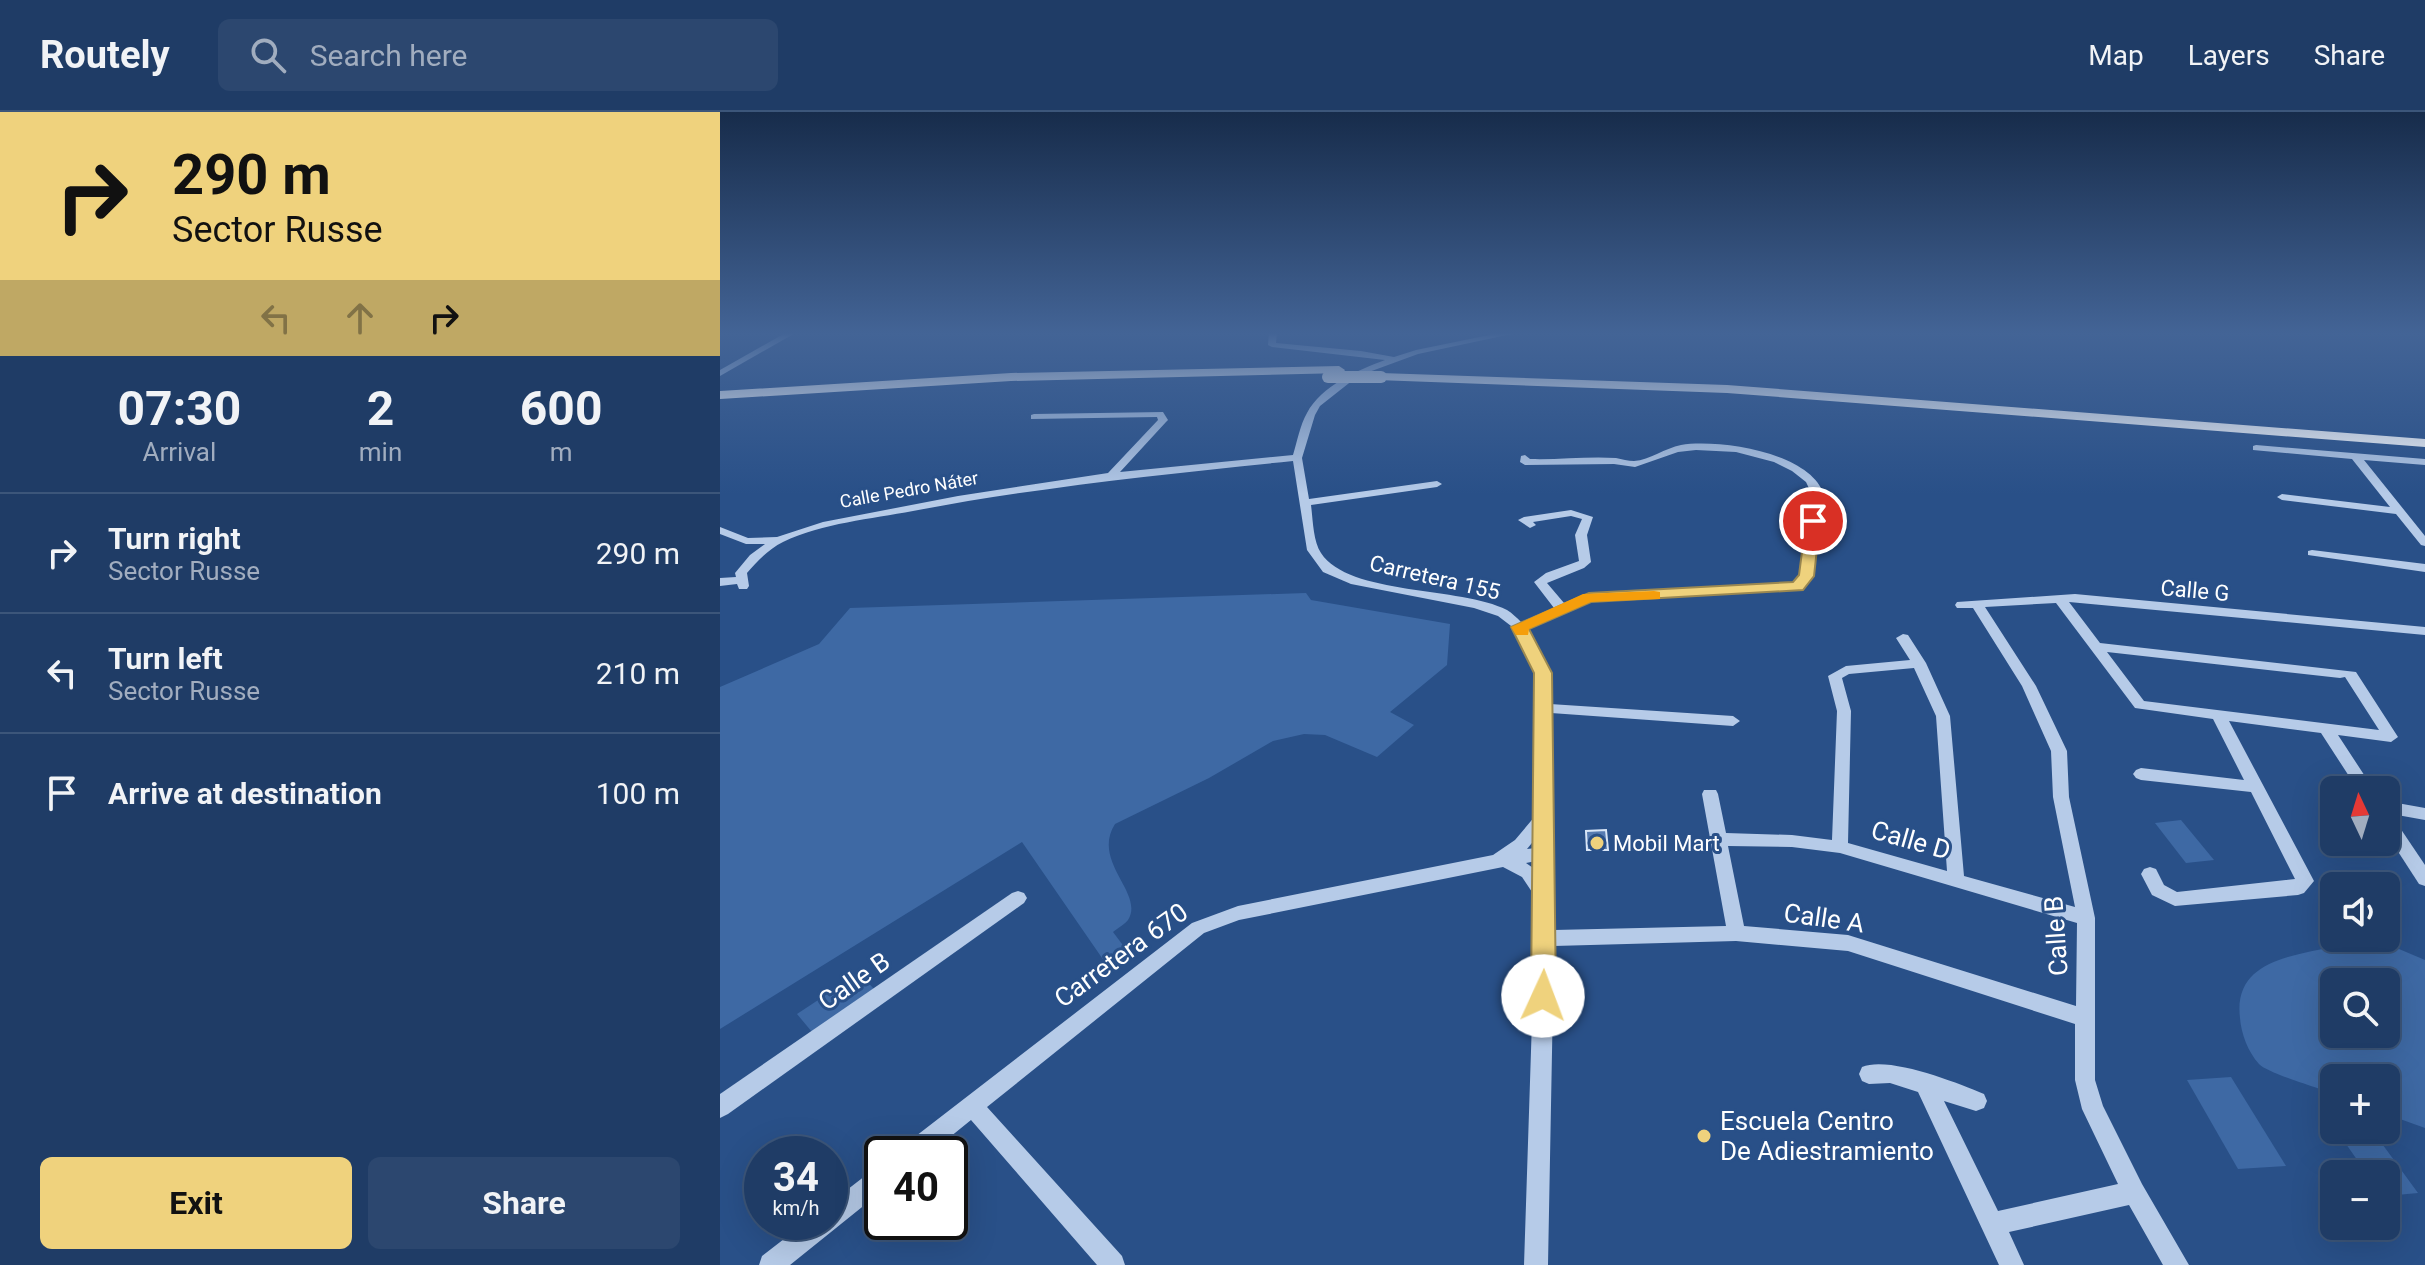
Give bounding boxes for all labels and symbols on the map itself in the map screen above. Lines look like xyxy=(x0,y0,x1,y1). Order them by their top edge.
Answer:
street label: Calle Pedro Náter xyxy=(838,467,980,512)
pin xyxy=(1779,487,1847,555)
street label: Carretera 155 xyxy=(1367,550,1503,605)
street label: Calle G xyxy=(2159,575,2230,606)
north arrow xyxy=(2320,776,2400,856)
street label: Calle D xyxy=(1868,814,1954,866)
place label: Mobil Mart xyxy=(1613,831,1720,856)
marker: Mobil Mart xyxy=(1588,834,1606,852)
street label: Calle B xyxy=(2038,895,2074,977)
street label: Carretera 670 xyxy=(1049,897,1193,1013)
street label: Calle A xyxy=(1782,898,1866,938)
street label: Calle B xyxy=(813,946,895,1016)
position arrow xyxy=(1501,954,1585,1038)
place label: Escuela Centro De Adiestramiento xyxy=(1720,1106,1934,1166)
marker: Escuela Centro De Adiestramiento xyxy=(1695,1127,1713,1145)
speed limit sign: 40 xyxy=(864,1136,968,1240)

